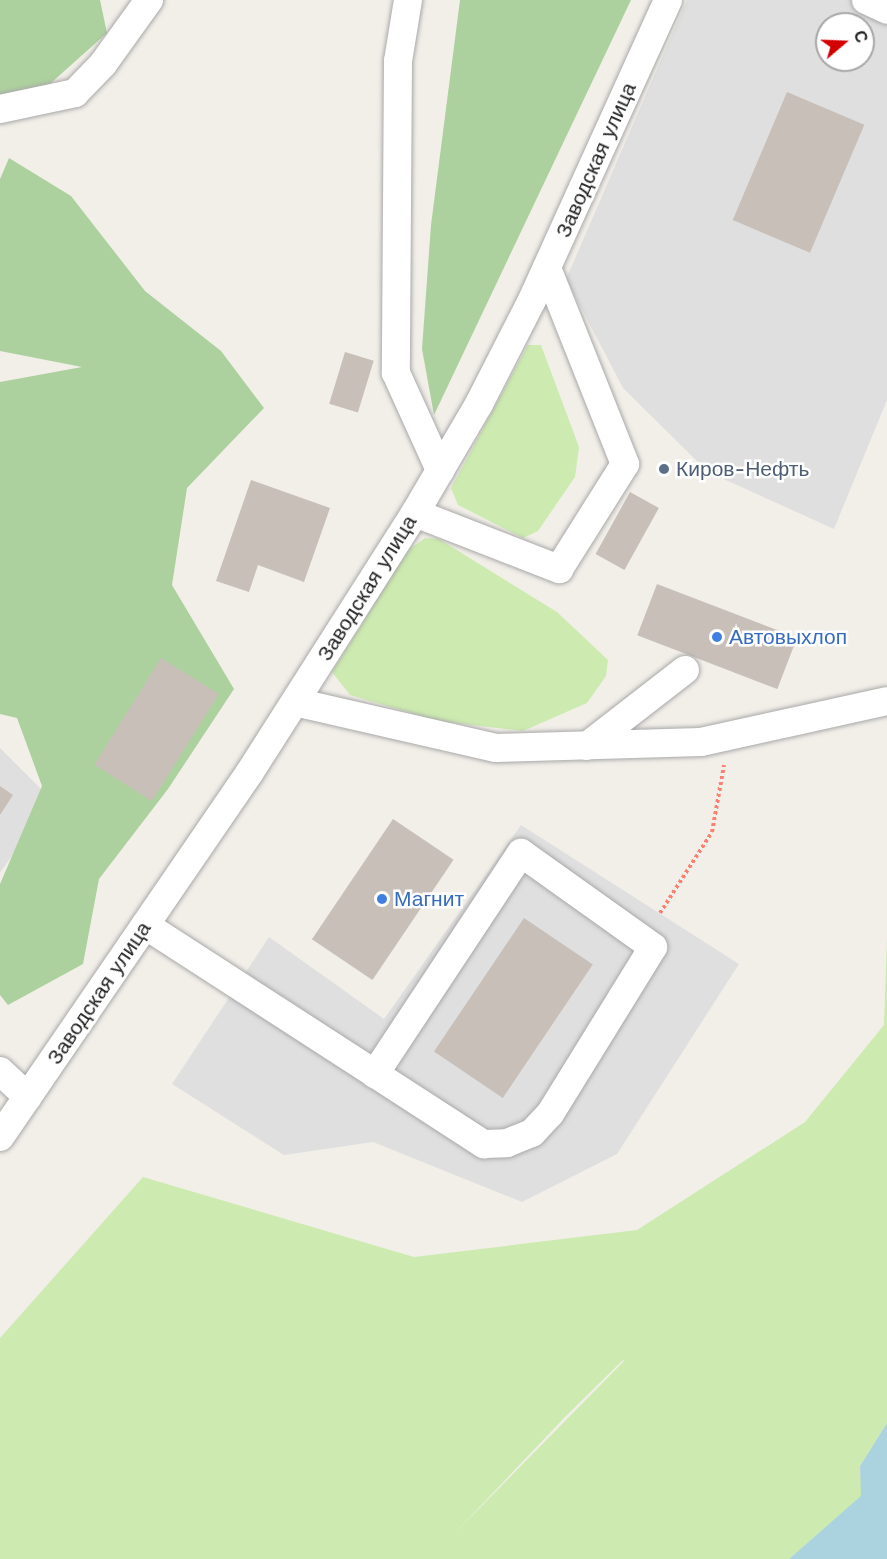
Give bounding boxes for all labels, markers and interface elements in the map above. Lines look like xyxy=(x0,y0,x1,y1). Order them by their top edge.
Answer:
north arrow xyxy=(815,12,875,72)
text: С xyxy=(850,28,871,45)
street label: Заводская улица xyxy=(551,79,641,241)
place label: Киров-Нефть xyxy=(676,456,809,482)
marker: Киров-Нефть xyxy=(657,462,671,476)
street label: Заводская улица xyxy=(312,511,422,665)
place label: Автовыхлоп xyxy=(729,624,847,650)
marker: Автовыхлоп xyxy=(710,630,724,644)
place label: Магнит xyxy=(394,886,464,912)
marker: Магнит xyxy=(375,892,389,906)
street label: Заводская улица xyxy=(42,917,156,1069)

